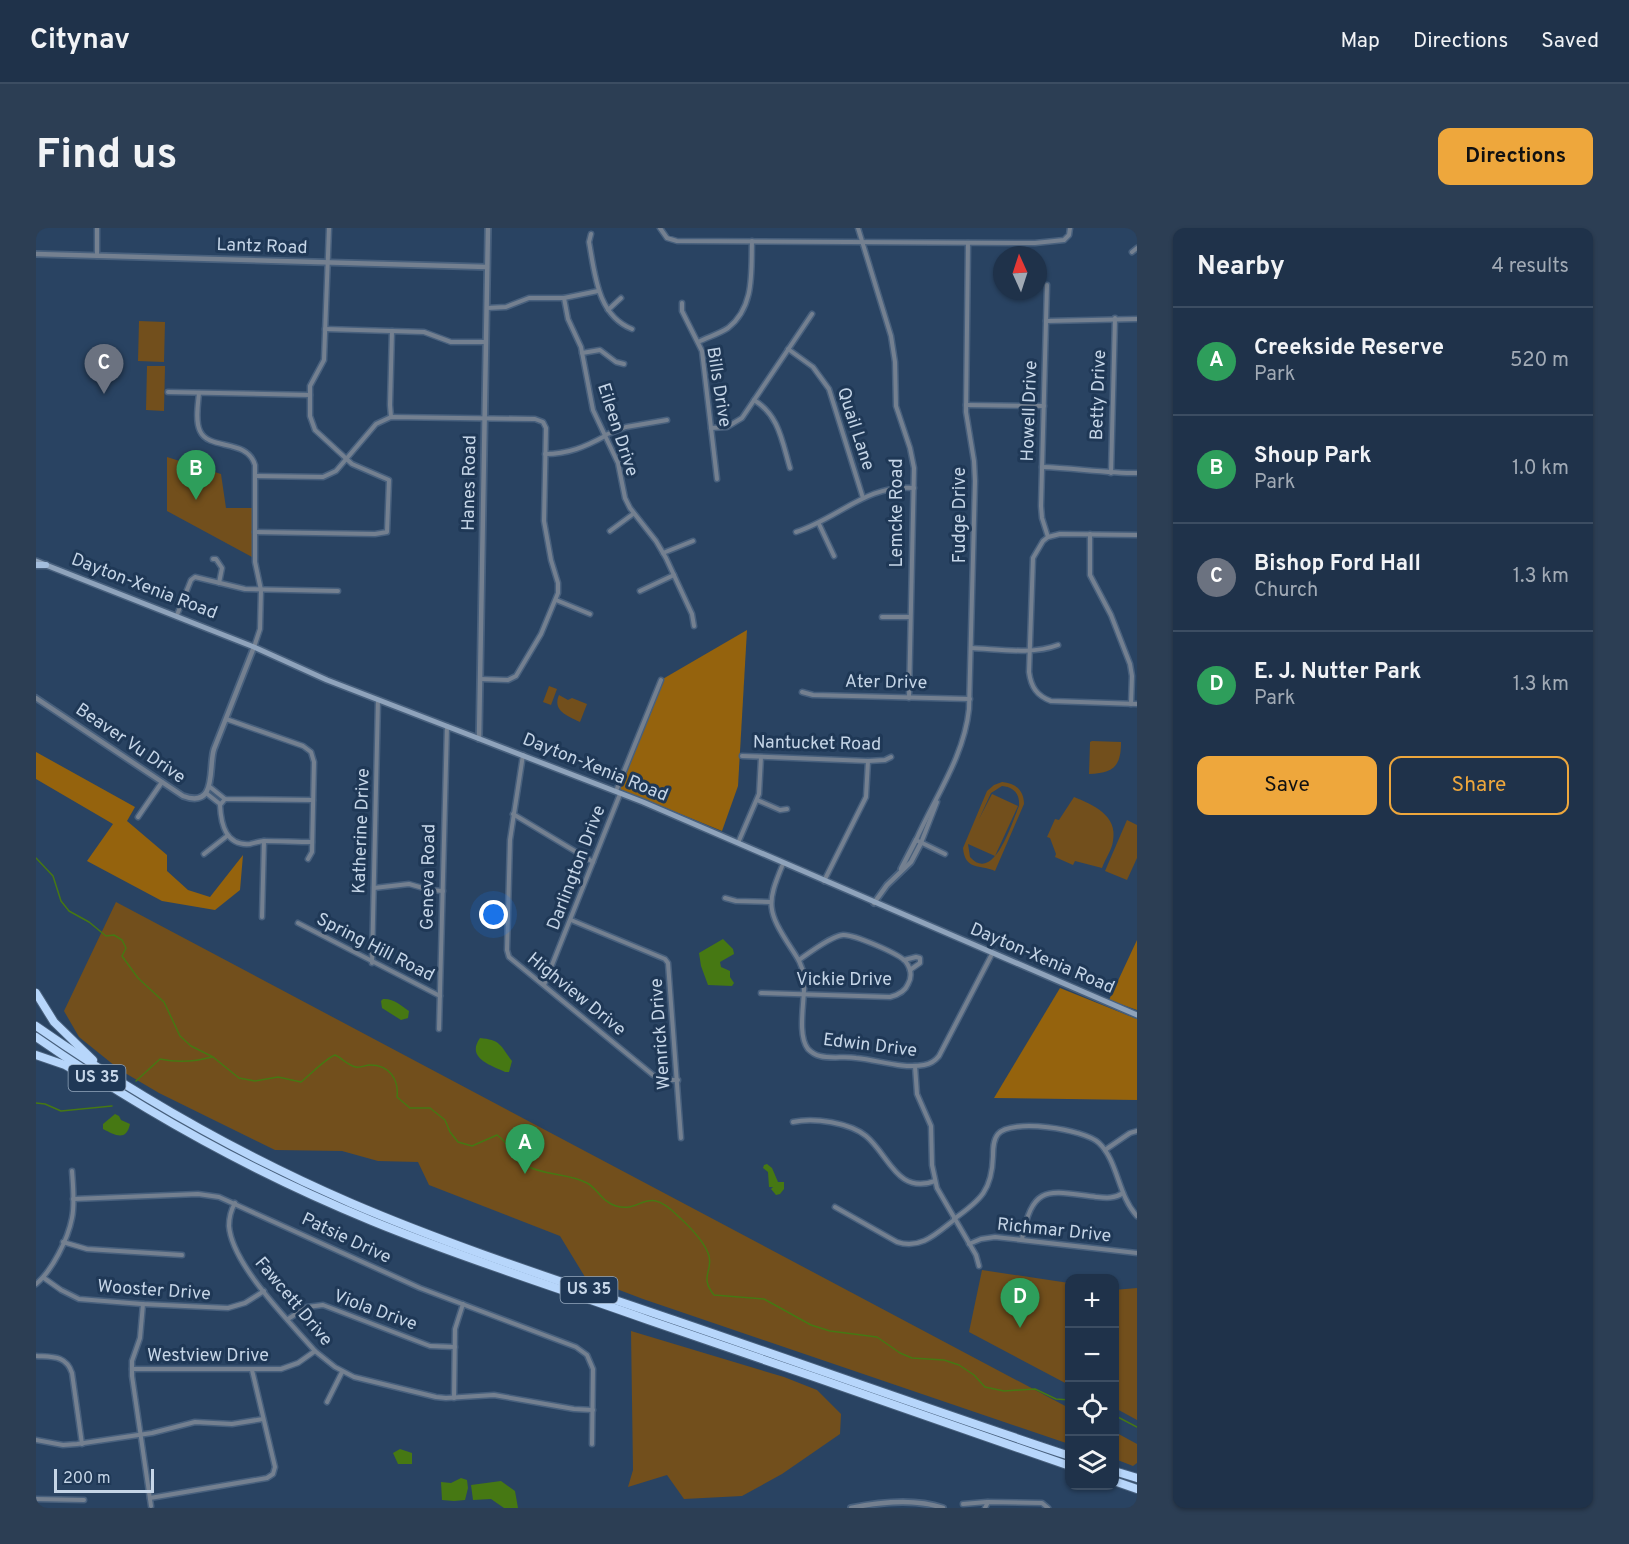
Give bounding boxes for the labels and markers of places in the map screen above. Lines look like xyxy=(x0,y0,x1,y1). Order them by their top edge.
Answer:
pin: C xyxy=(84,344,124,394)
pin: B xyxy=(176,450,216,500)
pin: A xyxy=(506,1124,544,1174)
pin: D xyxy=(1000,1278,1040,1328)

